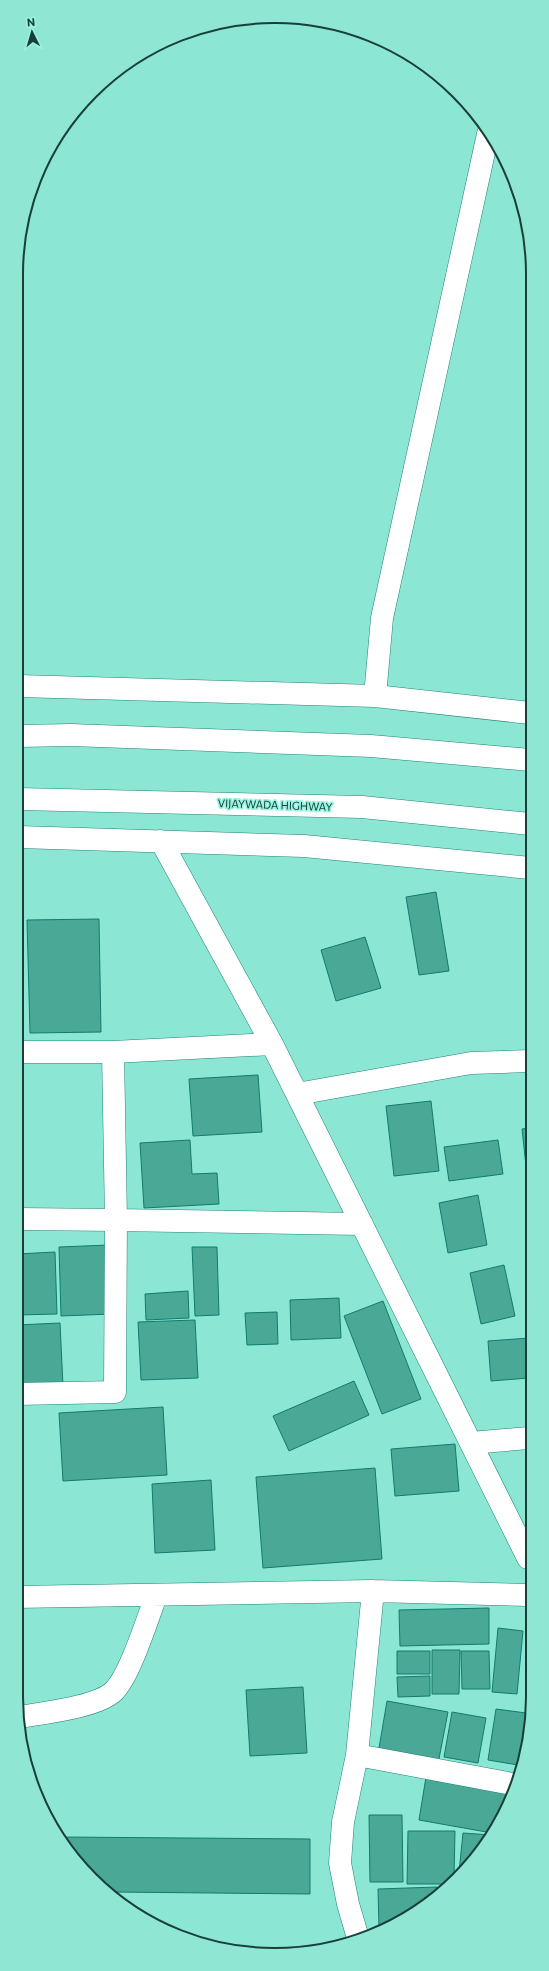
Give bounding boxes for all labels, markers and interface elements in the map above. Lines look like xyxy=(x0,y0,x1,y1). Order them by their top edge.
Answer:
north arrow xyxy=(12,12,52,52)
text: N xyxy=(26,15,36,28)
street label: VIJAYWADA HIGHWAY xyxy=(217,796,333,814)

